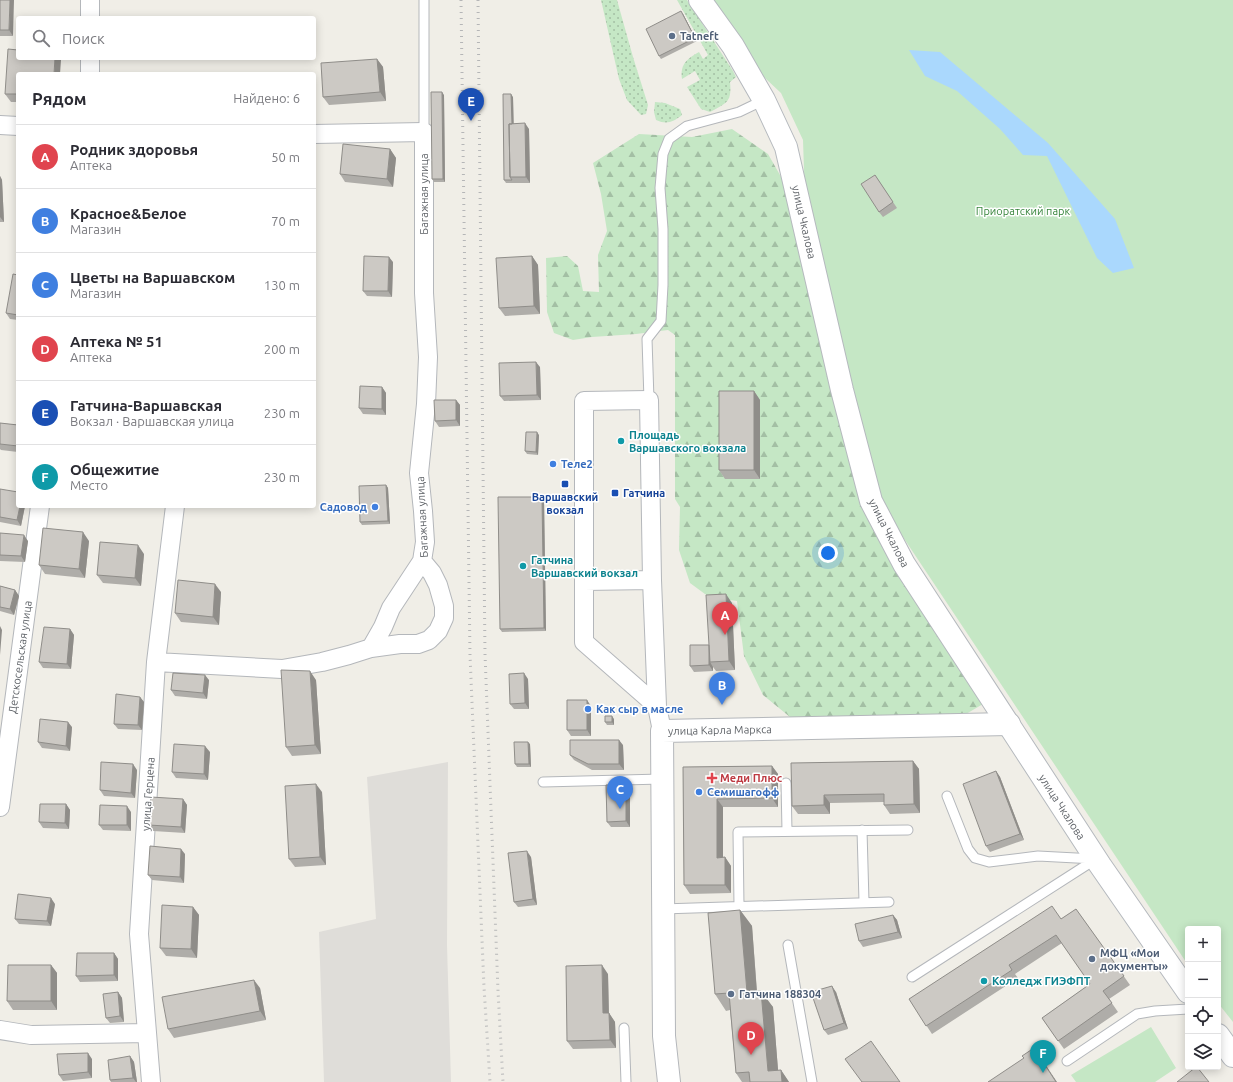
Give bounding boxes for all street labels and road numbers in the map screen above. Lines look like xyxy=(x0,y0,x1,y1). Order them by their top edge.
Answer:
street label: Багажная улица xyxy=(418,153,430,235)
street label: улица Чкалова xyxy=(790,184,818,260)
street label: Багажная улица xyxy=(414,476,430,558)
street label: улица Чкалова xyxy=(867,497,911,569)
street label: Детскосельская улица xyxy=(6,600,34,714)
street label: улица Карла Маркса xyxy=(668,723,772,737)
street label: улица Герцена xyxy=(139,757,157,831)
street label: улица Чкалова xyxy=(1036,772,1088,842)

